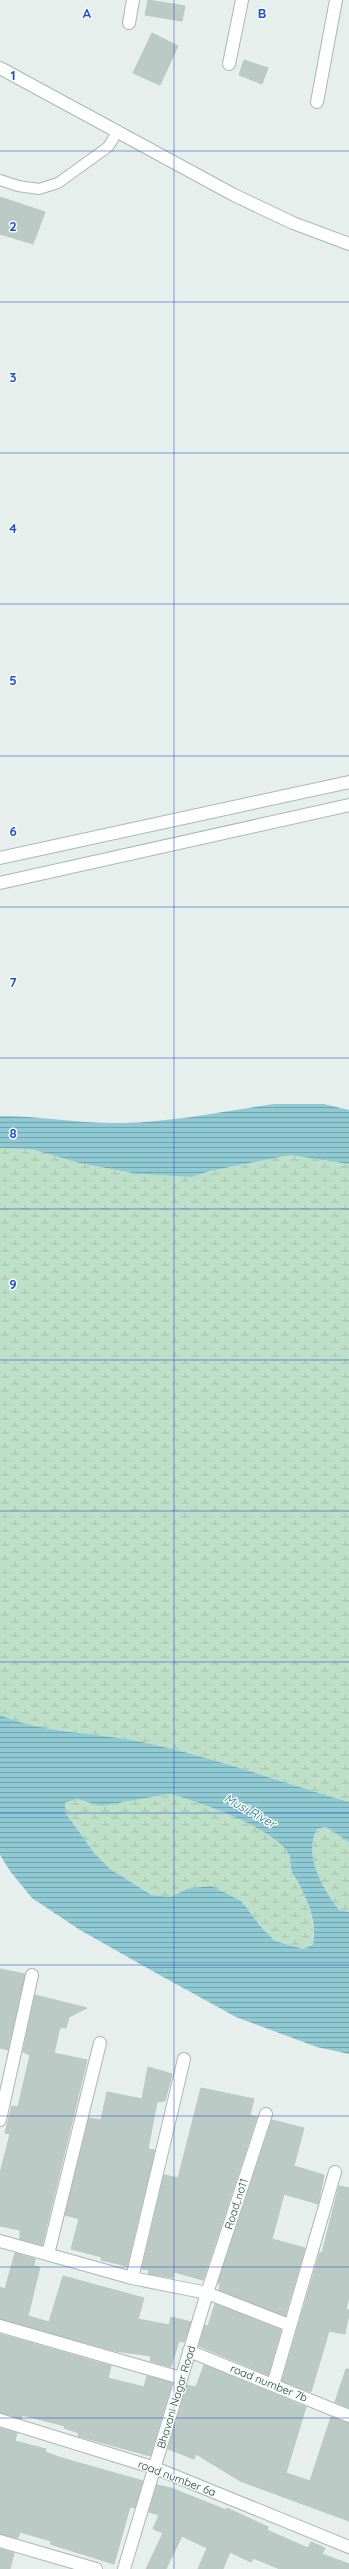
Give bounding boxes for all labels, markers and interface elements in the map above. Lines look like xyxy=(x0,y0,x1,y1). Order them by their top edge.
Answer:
text: A xyxy=(83,5,92,21)
text: B xyxy=(258,5,266,21)
text: 1 xyxy=(10,67,16,83)
text: 2 xyxy=(9,218,17,234)
text: 3 xyxy=(10,369,17,385)
text: 4 xyxy=(9,520,17,536)
text: 5 xyxy=(9,672,17,688)
text: 6 xyxy=(9,823,17,839)
text: 7 xyxy=(9,974,17,990)
text: 8 xyxy=(9,1125,17,1141)
text: 9 xyxy=(9,1276,17,1292)
water label: Musi River xyxy=(222,1790,280,1831)
street label: Road,.no11 xyxy=(221,2177,251,2231)
street label: Bhavani Nagar Road xyxy=(154,2344,198,2450)
street label: road number 7b xyxy=(228,2361,310,2405)
street label: road number 6a xyxy=(136,2457,218,2499)

